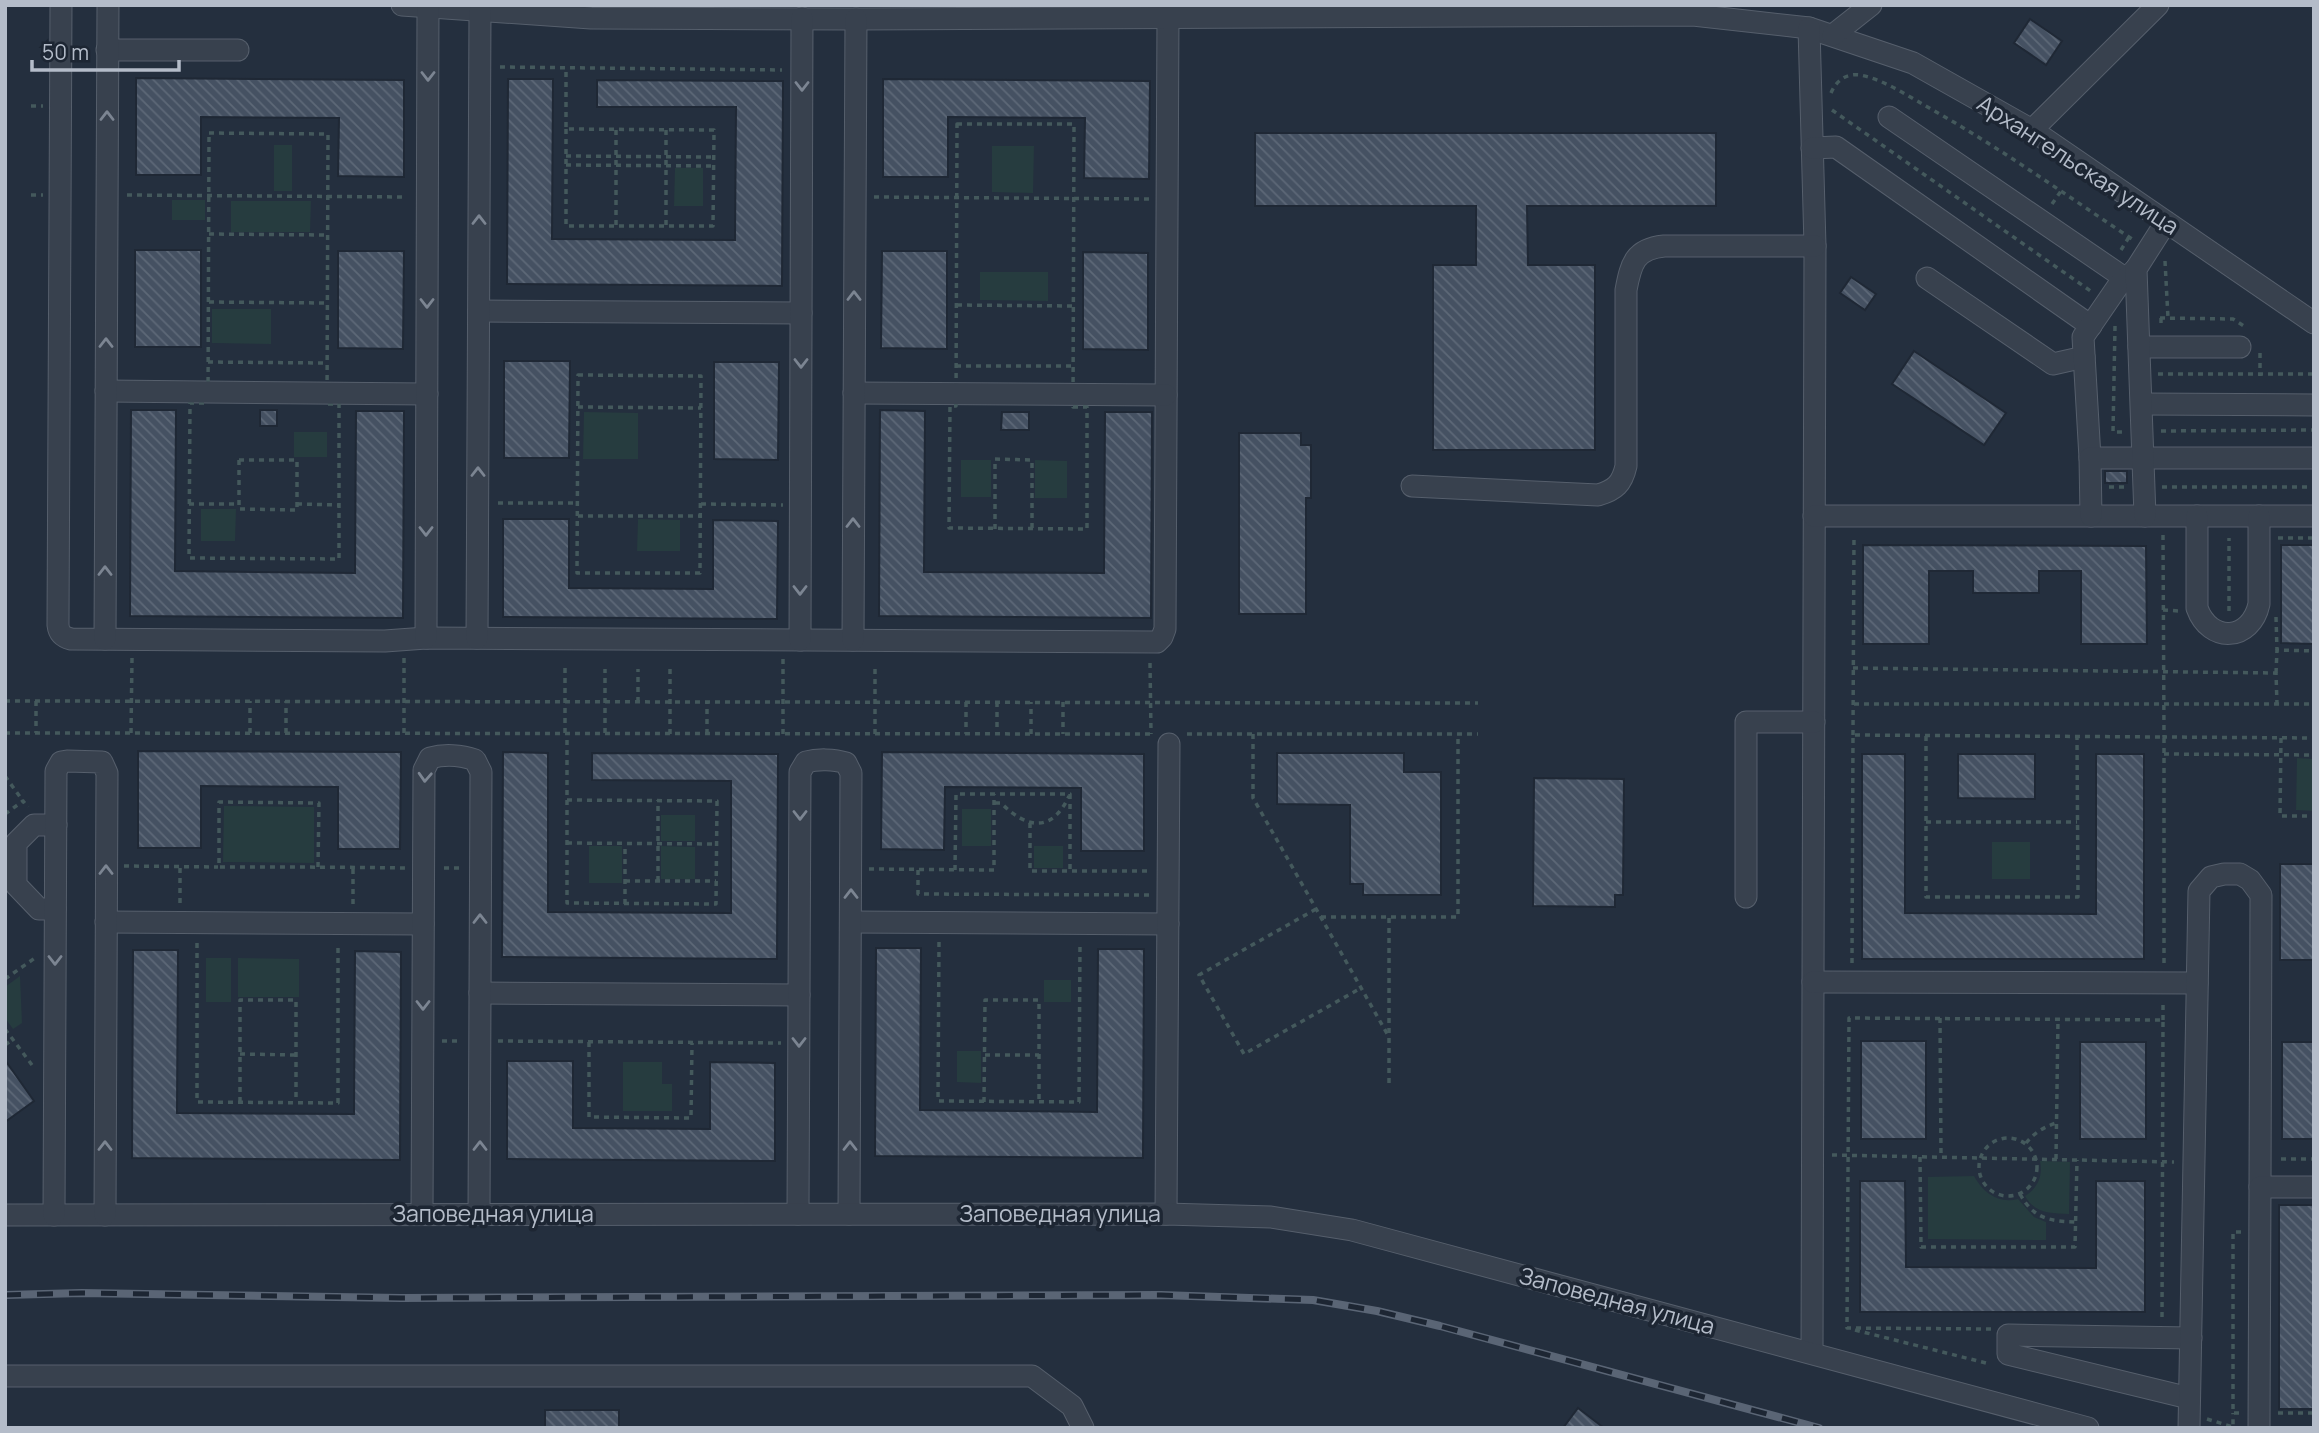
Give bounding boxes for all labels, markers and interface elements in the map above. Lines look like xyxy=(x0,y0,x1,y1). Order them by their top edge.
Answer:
scale bar xyxy=(32,28,178,72)
text: 50 m xyxy=(42,38,89,66)
one-way arrow xyxy=(420,71,436,82)
one-way arrow xyxy=(794,82,810,92)
street label: Архангельская улица xyxy=(1971,87,2186,241)
one-way arrow xyxy=(99,110,115,121)
one-way arrow xyxy=(471,214,487,224)
one-way arrow xyxy=(846,290,862,300)
one-way arrow xyxy=(419,299,435,309)
one-way arrow xyxy=(98,338,114,348)
one-way arrow xyxy=(793,358,809,369)
one-way arrow xyxy=(470,466,486,476)
one-way arrow xyxy=(845,517,861,528)
one-way arrow xyxy=(418,526,434,537)
one-way arrow xyxy=(97,565,113,576)
one-way arrow xyxy=(792,586,808,596)
one-way arrow xyxy=(417,772,432,783)
one-way arrow xyxy=(792,810,808,820)
one-way arrow xyxy=(98,864,114,875)
one-way arrow xyxy=(843,888,859,899)
one-way arrow xyxy=(473,913,488,924)
one-way arrow xyxy=(47,956,63,966)
one-way arrow xyxy=(415,1000,431,1010)
one-way arrow xyxy=(791,1037,807,1048)
one-way arrow xyxy=(472,1140,487,1151)
one-way arrow xyxy=(842,1140,858,1151)
one-way arrow xyxy=(97,1141,113,1151)
street label: Заповедная улица xyxy=(392,1197,594,1229)
street label: Заповедная улица xyxy=(959,1197,1161,1229)
street label: Заповедная улица xyxy=(1516,1259,1719,1342)

